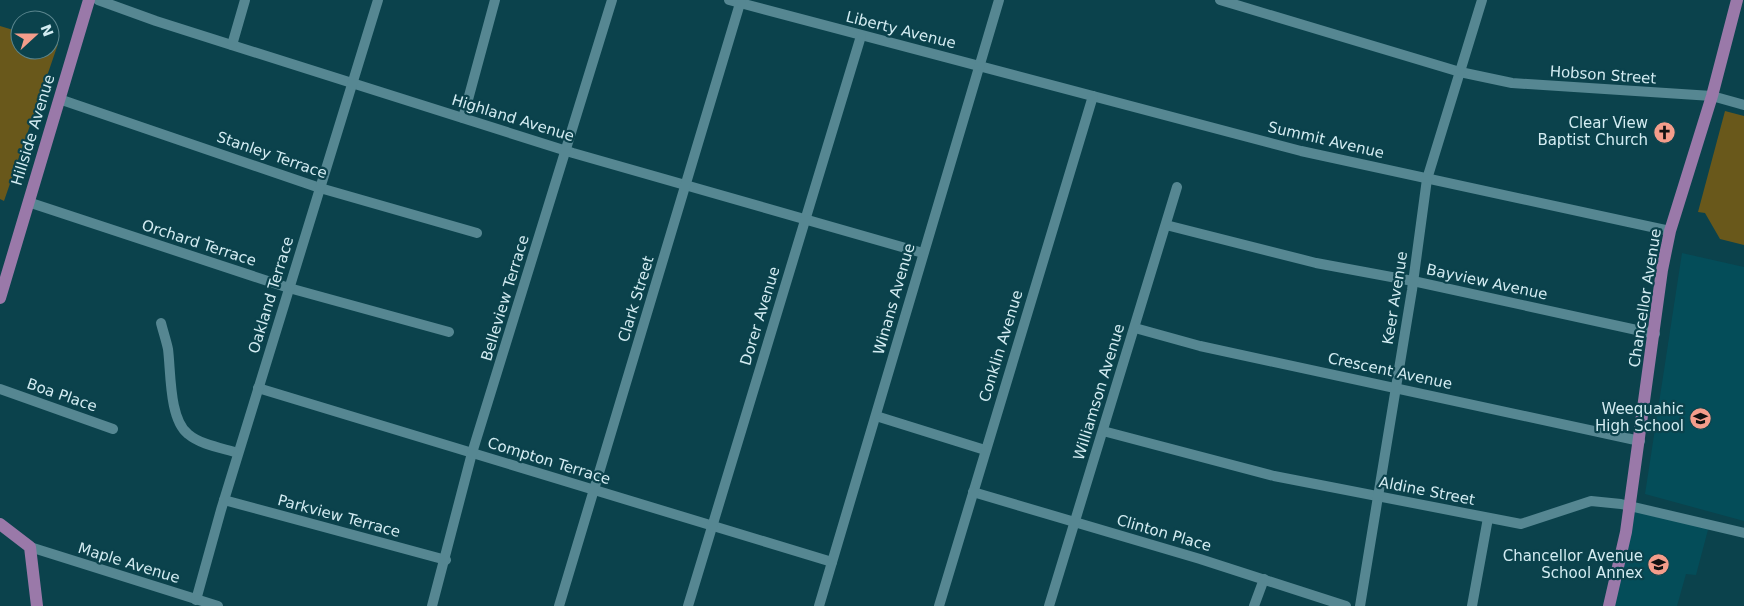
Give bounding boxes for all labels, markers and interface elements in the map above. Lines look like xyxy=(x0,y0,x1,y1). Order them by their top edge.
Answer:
street label: Liberty Avenue xyxy=(844,8,958,52)
north arrow xyxy=(10,10,60,60)
text: N xyxy=(38,22,57,39)
street label: Hobson Street xyxy=(1549,62,1657,88)
street label: Hillside Avenue xyxy=(8,72,58,188)
street label: Highland Avenue xyxy=(449,91,577,145)
place label: Clear View Baptist Church xyxy=(1537,114,1648,149)
street label: Summit Avenue xyxy=(1266,118,1386,162)
church icon: Clear View Baptist Church xyxy=(1652,120,1676,144)
street label: Stanley Terrace xyxy=(214,128,330,182)
street label: Orchard Terrace xyxy=(139,216,259,270)
street label: Chancellor Avenue xyxy=(1625,227,1665,369)
street label: Belleview Terrace xyxy=(477,233,533,363)
street label: Oakland Terrace xyxy=(245,234,297,356)
street label: Winans Avenue xyxy=(869,241,919,357)
street label: Keer Avenue xyxy=(1379,250,1411,346)
street label: Clark Street xyxy=(614,254,658,344)
street label: Bayview Avenue xyxy=(1425,260,1549,304)
street label: Dorer Avenue xyxy=(736,264,784,368)
street label: Conklin Avenue xyxy=(975,288,1027,404)
street label: Williamson Avenue xyxy=(1070,321,1128,463)
street label: Crescent Avenue xyxy=(1326,349,1454,393)
street label: Boa Place xyxy=(24,375,100,415)
place label: Weequahic High School xyxy=(1595,400,1684,435)
school or university icon: Weequahic High School xyxy=(1688,406,1712,430)
street label: Compton Terrace xyxy=(485,434,613,488)
street label: Aldine Street xyxy=(1378,473,1477,509)
street label: Parkview Terrace xyxy=(276,491,402,541)
street label: Clinton Place xyxy=(1115,511,1213,555)
street label: Maple Avenue xyxy=(76,539,182,587)
place label: Chancellor Avenue School Annex xyxy=(1503,547,1643,582)
school or university icon: Chancellor Avenue School Annex xyxy=(1647,553,1671,577)

